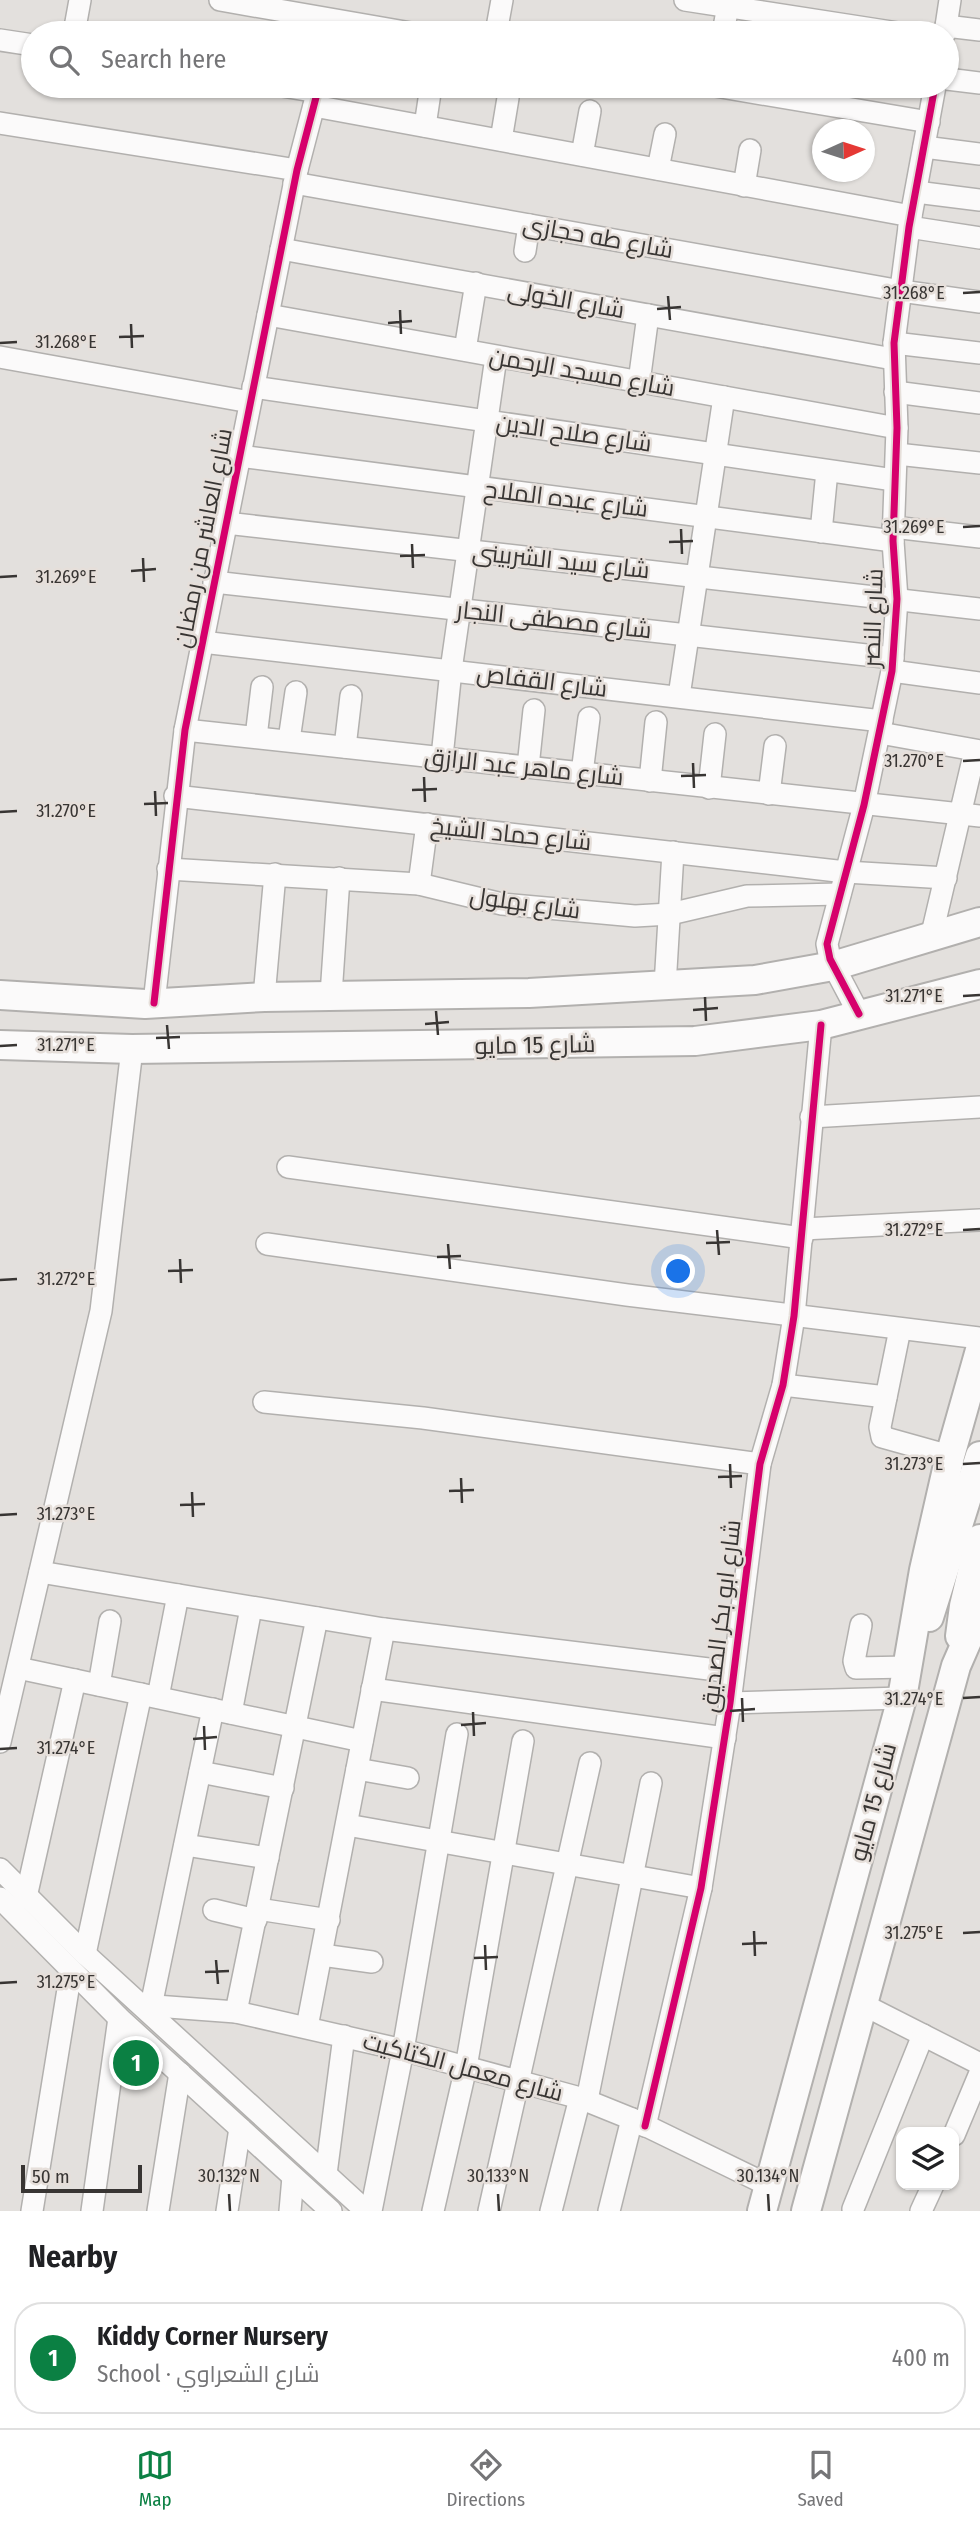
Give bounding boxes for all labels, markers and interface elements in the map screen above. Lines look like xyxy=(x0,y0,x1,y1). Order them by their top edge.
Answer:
search box xyxy=(21,21,959,98)
icon: search xyxy=(45,41,83,79)
text: Search here xyxy=(101,44,226,75)
north arrow xyxy=(812,119,875,182)
street label: شارع طه حجازى xyxy=(520,210,675,266)
street label: شارع الخولى xyxy=(505,276,627,326)
text: 31.268°E xyxy=(883,282,945,304)
text: 31.268°E xyxy=(35,331,97,353)
street label: شارع مسجد الرحمن xyxy=(487,342,677,404)
street label: شارع صلاح الدين xyxy=(494,408,653,460)
street label: شارع العاشر من رمضان xyxy=(168,426,240,650)
street label: شارع عبده الملاح xyxy=(482,475,650,525)
text: 31.269°E xyxy=(884,516,944,538)
street label: شارع سيد الشربينى xyxy=(471,538,651,586)
text: 31.269°E xyxy=(36,566,96,588)
street label: شارع النصر xyxy=(857,568,891,670)
street label: شارع مصطفى النجار xyxy=(453,596,653,646)
street label: شارع القفاص xyxy=(475,659,609,705)
street label: شارع ماهر عبد الرازق xyxy=(423,743,625,793)
text: 31.270°E xyxy=(884,750,944,772)
text: 31.270°E xyxy=(36,800,96,822)
street label: شارع حماد الشيخ xyxy=(429,812,593,858)
street label: شارع بهلول xyxy=(468,881,582,927)
text: 31.271°E xyxy=(885,985,943,1007)
street label: شارع 15 مايو xyxy=(474,1030,596,1062)
text: 31.271°E xyxy=(37,1034,95,1056)
text: 31.272°E xyxy=(885,1219,943,1241)
your location xyxy=(661,1254,695,1288)
text: 31.272°E xyxy=(37,1268,95,1290)
text: 31.273°E xyxy=(885,1453,943,1475)
text: 31.273°E xyxy=(37,1503,95,1525)
street label: شارع ابو بكر الصديق xyxy=(695,1518,749,1714)
text: 31.274°E xyxy=(885,1688,943,1710)
text: 31.274°E xyxy=(37,1737,95,1759)
street label: شارع 15 مايو xyxy=(844,1740,904,1865)
text: 31.275°E xyxy=(885,1922,943,1944)
text: 31.275°E xyxy=(37,1971,95,1993)
street label: شارع معمل الكتاكيت xyxy=(359,2027,566,2109)
pin: 1 xyxy=(113,2037,159,2089)
map controls xyxy=(896,2127,959,2190)
button: layers xyxy=(896,2127,959,2190)
scale bar xyxy=(21,2162,142,2194)
text: 50 m xyxy=(32,2165,70,2188)
text: 30.132°N xyxy=(198,2165,260,2187)
text: 30.133°N xyxy=(467,2165,529,2187)
text: 30.134°N xyxy=(737,2165,799,2187)
text: Nearby xyxy=(28,2239,117,2275)
text: Kiddy Corner Nursery xyxy=(97,2321,328,2352)
text: 1 xyxy=(48,2344,58,2372)
text: 400 m xyxy=(892,2344,950,2372)
text: School · شارع الشعراوي xyxy=(97,2360,319,2388)
tab: Map xyxy=(136,2446,174,2511)
tab: Directions xyxy=(446,2446,525,2511)
tab: Saved xyxy=(797,2446,844,2511)

